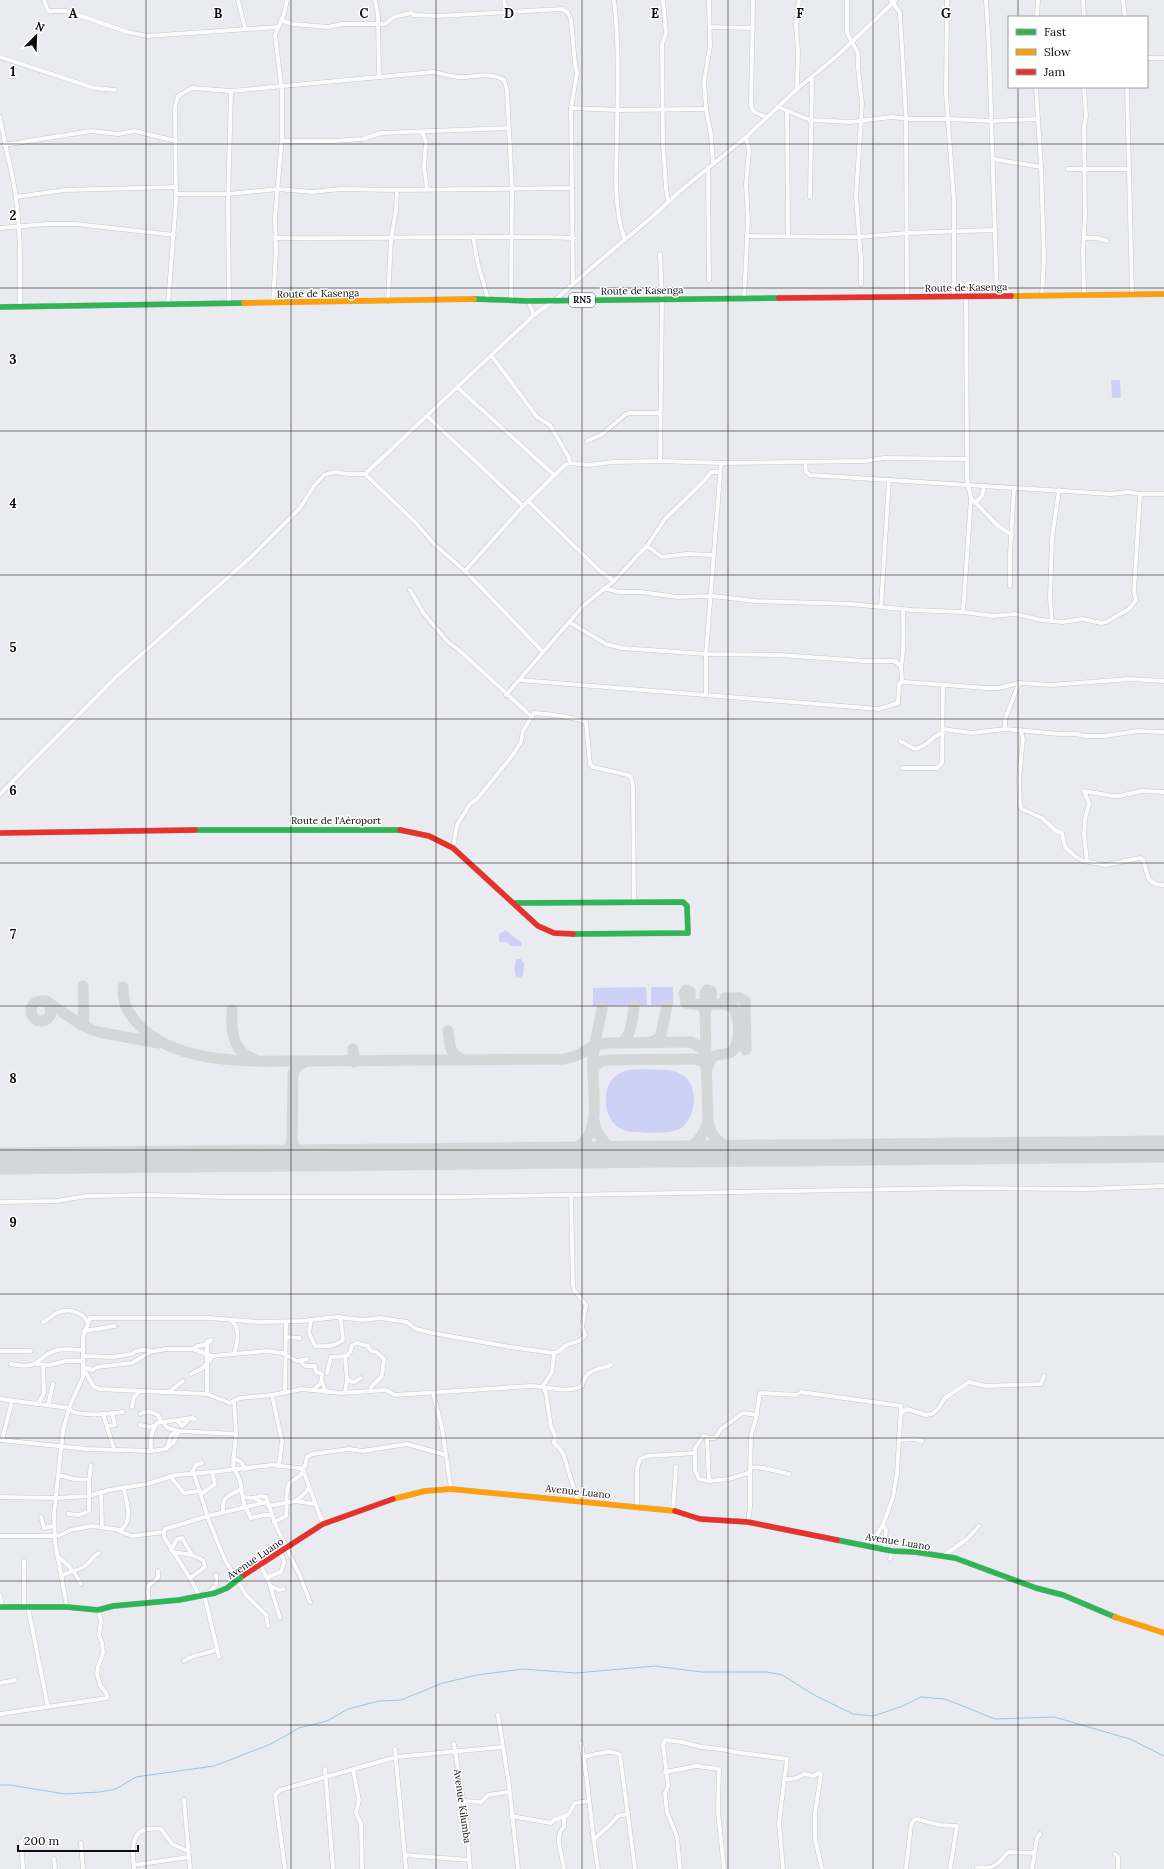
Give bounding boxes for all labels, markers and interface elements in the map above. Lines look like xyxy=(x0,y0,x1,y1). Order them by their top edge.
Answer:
text: A xyxy=(69,5,78,22)
text: B xyxy=(214,5,223,22)
text: C xyxy=(360,5,369,22)
text: D xyxy=(504,5,514,22)
text: E xyxy=(651,5,659,22)
text: F xyxy=(796,5,804,22)
text: G xyxy=(941,5,951,22)
north arrow xyxy=(16,16,56,56)
legend xyxy=(1008,16,1148,88)
text: N xyxy=(33,19,47,35)
text: Fast xyxy=(1044,24,1067,39)
text: Slow xyxy=(1044,44,1071,59)
text: 1 xyxy=(10,63,16,80)
text: Jam xyxy=(1043,64,1065,79)
text: 2 xyxy=(10,207,17,224)
street label: Route de Kasenga xyxy=(925,280,1008,295)
street label: Route de Kasenga xyxy=(601,283,684,298)
street label: Route de Kasenga xyxy=(277,286,360,301)
road number: RN5 xyxy=(569,293,595,307)
text: 3 xyxy=(9,351,17,368)
text: 4 xyxy=(9,495,17,512)
text: 5 xyxy=(9,639,17,656)
text: 6 xyxy=(9,782,17,799)
street label: Route de l'Aéroport xyxy=(291,814,381,827)
text: 7 xyxy=(10,926,16,943)
text: 8 xyxy=(9,1070,17,1087)
text: 9 xyxy=(9,1214,17,1231)
street label: Avenue Luano xyxy=(544,1482,611,1501)
street label: Avenue Luano xyxy=(864,1530,931,1553)
street label: Avenue Luano xyxy=(224,1535,286,1583)
street label: Avenue Kilumba xyxy=(451,1767,474,1844)
scale bar xyxy=(18,1827,138,1853)
text: 200 m xyxy=(24,1833,60,1848)

